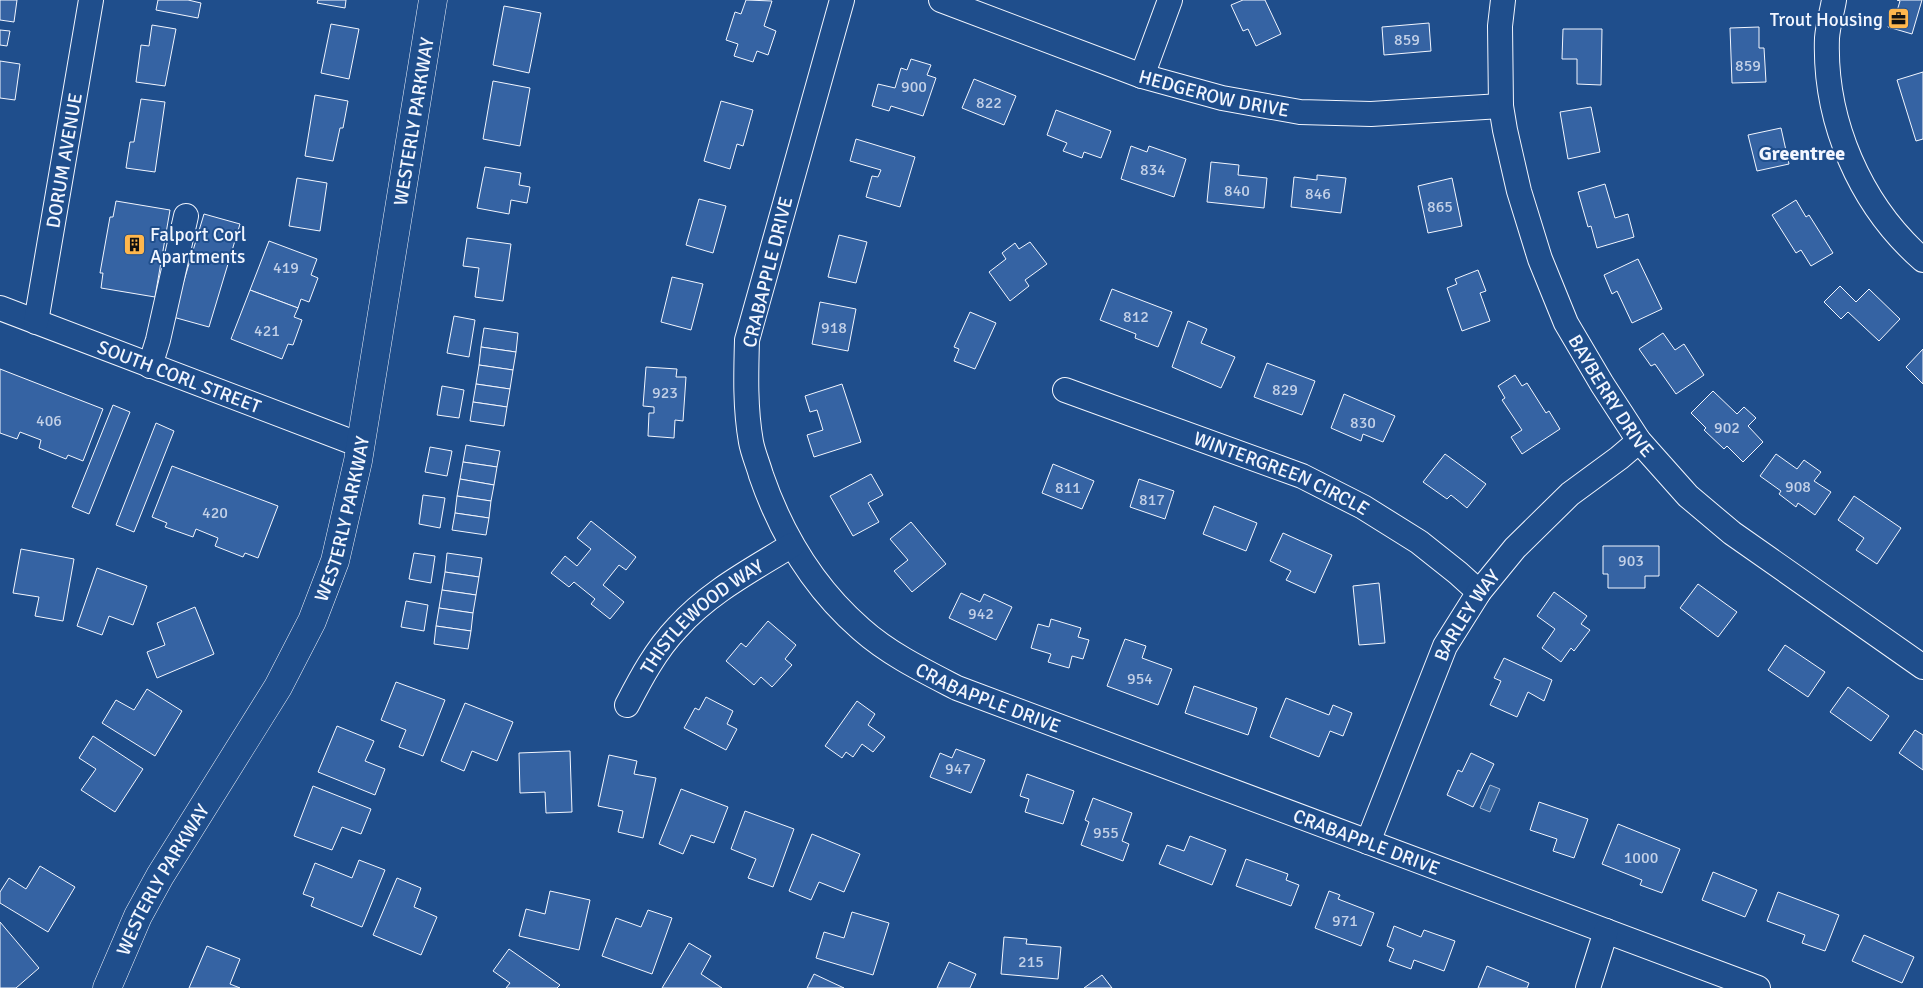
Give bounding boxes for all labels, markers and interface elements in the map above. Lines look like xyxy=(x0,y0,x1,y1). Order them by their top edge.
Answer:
office icon: Trout Housing xyxy=(1887,7,1911,31)
place label: Trout Housing xyxy=(1770,8,1883,32)
house number: 859 xyxy=(1394,30,1420,50)
street label: WESTERLY PARKWAY xyxy=(389,35,440,207)
house number: 859 xyxy=(1735,56,1761,76)
street label: HEDGEROW DRIVE xyxy=(1136,65,1291,123)
house number: 900 xyxy=(901,77,927,97)
street label: DORUM AVENUE xyxy=(41,91,88,230)
house number: 822 xyxy=(976,93,1002,113)
district label: Greentree xyxy=(1759,141,1845,166)
house number: 834 xyxy=(1140,160,1166,180)
house number: 840 xyxy=(1224,181,1250,201)
house number: 846 xyxy=(1305,184,1331,204)
street label: CRABAPPLE DRIVE xyxy=(738,194,798,350)
house number: 865 xyxy=(1427,197,1453,217)
place label: Falport Corl Apartments xyxy=(150,223,246,269)
building icon: Falport Corl Apartments xyxy=(122,233,146,257)
house number: 419 xyxy=(273,258,299,278)
house number: 812 xyxy=(1123,307,1149,327)
house number: 918 xyxy=(821,318,847,338)
house number: 421 xyxy=(254,321,280,341)
street label: BAYBERRY DRIVE xyxy=(1562,330,1659,463)
street label: SOUTH CORL STREET xyxy=(94,335,265,419)
house number: 829 xyxy=(1272,380,1298,400)
house number: 923 xyxy=(652,383,678,403)
house number: 406 xyxy=(36,411,62,431)
house number: 830 xyxy=(1350,413,1376,433)
house number: 902 xyxy=(1714,418,1740,438)
street label: WINTERGREEN CIRCLE xyxy=(1190,427,1374,521)
street label: WESTERLY PARKWAY xyxy=(310,434,375,605)
house number: 908 xyxy=(1785,477,1811,497)
house number: 811 xyxy=(1055,478,1081,498)
house number: 817 xyxy=(1139,490,1165,510)
house number: 420 xyxy=(202,503,228,523)
house number: 903 xyxy=(1618,551,1644,571)
street label: THISTLEWOOD WAY xyxy=(635,554,768,679)
street label: BARLEY WAY xyxy=(1429,565,1506,665)
house number: 942 xyxy=(968,604,994,624)
street label: CRABAPPLE DRIVE xyxy=(911,658,1064,739)
house number: 954 xyxy=(1127,669,1153,689)
house number: 947 xyxy=(945,759,971,779)
street label: WESTERLY PARKWAY xyxy=(112,799,215,959)
street label: CRABAPPLE DRIVE xyxy=(1290,804,1443,881)
house number: 955 xyxy=(1093,823,1119,843)
house number: 1000 xyxy=(1624,848,1658,868)
house number: 971 xyxy=(1332,911,1358,931)
house number: 215 xyxy=(1018,952,1044,972)

